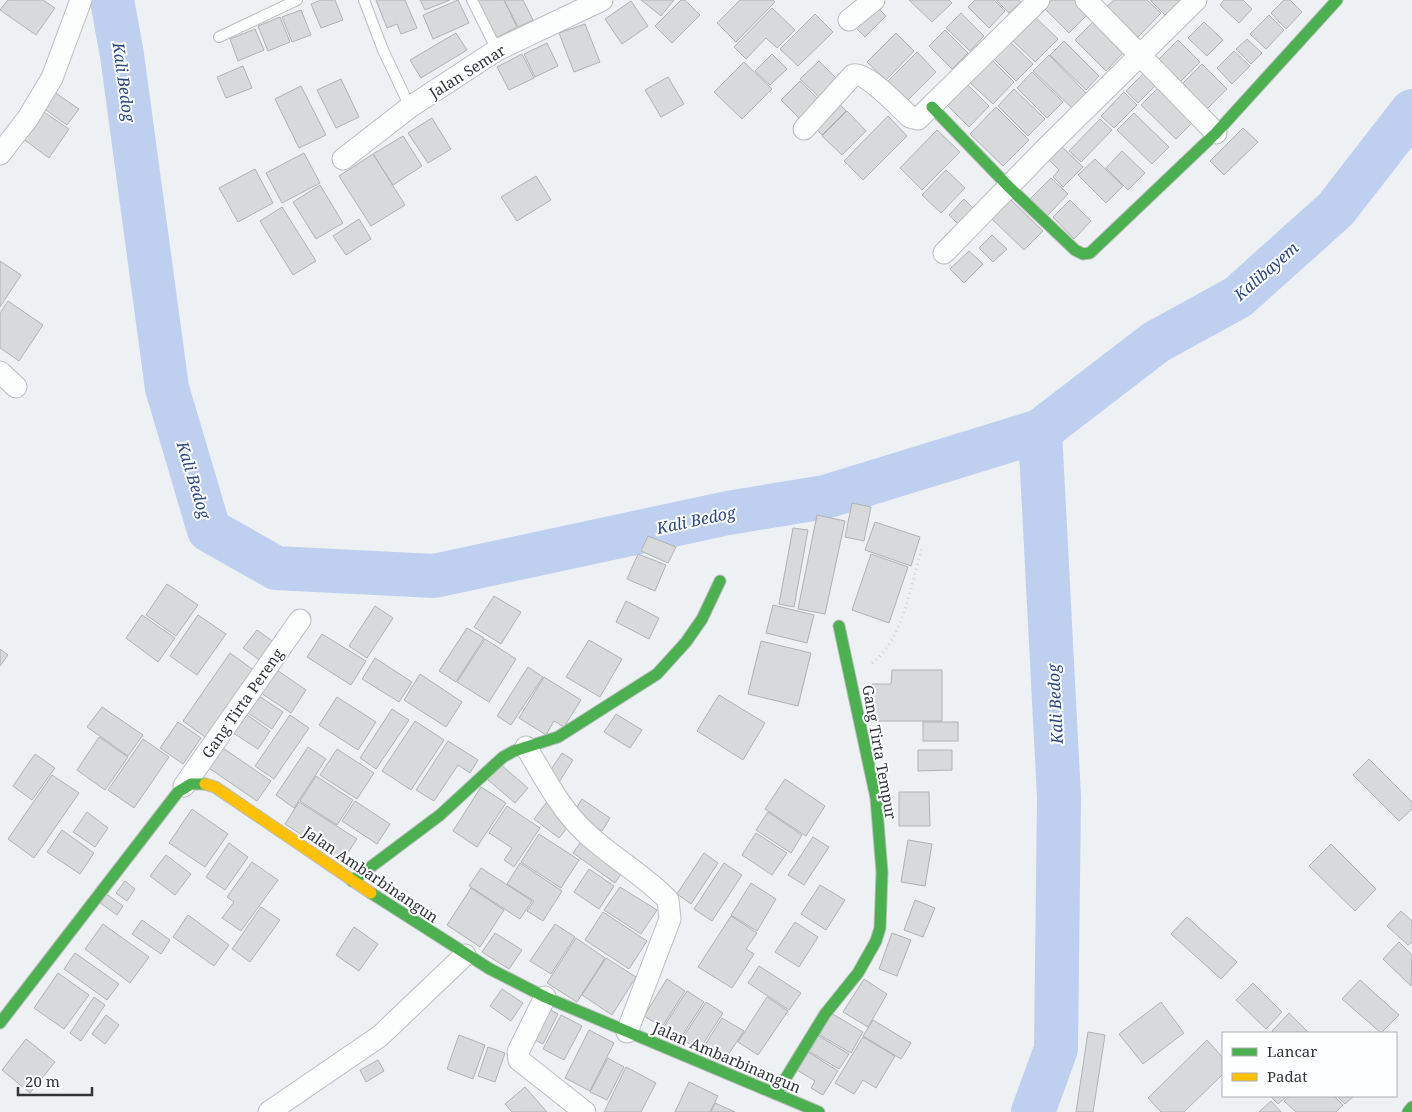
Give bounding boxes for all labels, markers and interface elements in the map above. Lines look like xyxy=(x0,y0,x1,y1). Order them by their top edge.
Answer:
water label: Kali Bedog xyxy=(107,40,141,124)
street label: Jalan Semar xyxy=(424,40,509,103)
water label: Kalibayem xyxy=(1228,236,1303,306)
water label: Kali Bedog xyxy=(171,438,217,523)
water label: Kali Bedog xyxy=(654,501,739,539)
street label: Gang Tirta Pereng xyxy=(197,644,287,762)
water label: Kali Bedog xyxy=(1042,662,1068,746)
street label: Gang Tirta Tempur xyxy=(858,683,902,821)
street label: Jalan Ambarbinangun xyxy=(299,821,443,927)
street label: Jalan Ambarbinangun xyxy=(649,1016,804,1097)
legend xyxy=(1222,1032,1397,1097)
text: Lancar xyxy=(1267,1041,1317,1061)
scale bar xyxy=(18,1064,91,1096)
text: Padat xyxy=(1267,1066,1307,1086)
text: 20 m xyxy=(25,1071,60,1091)

